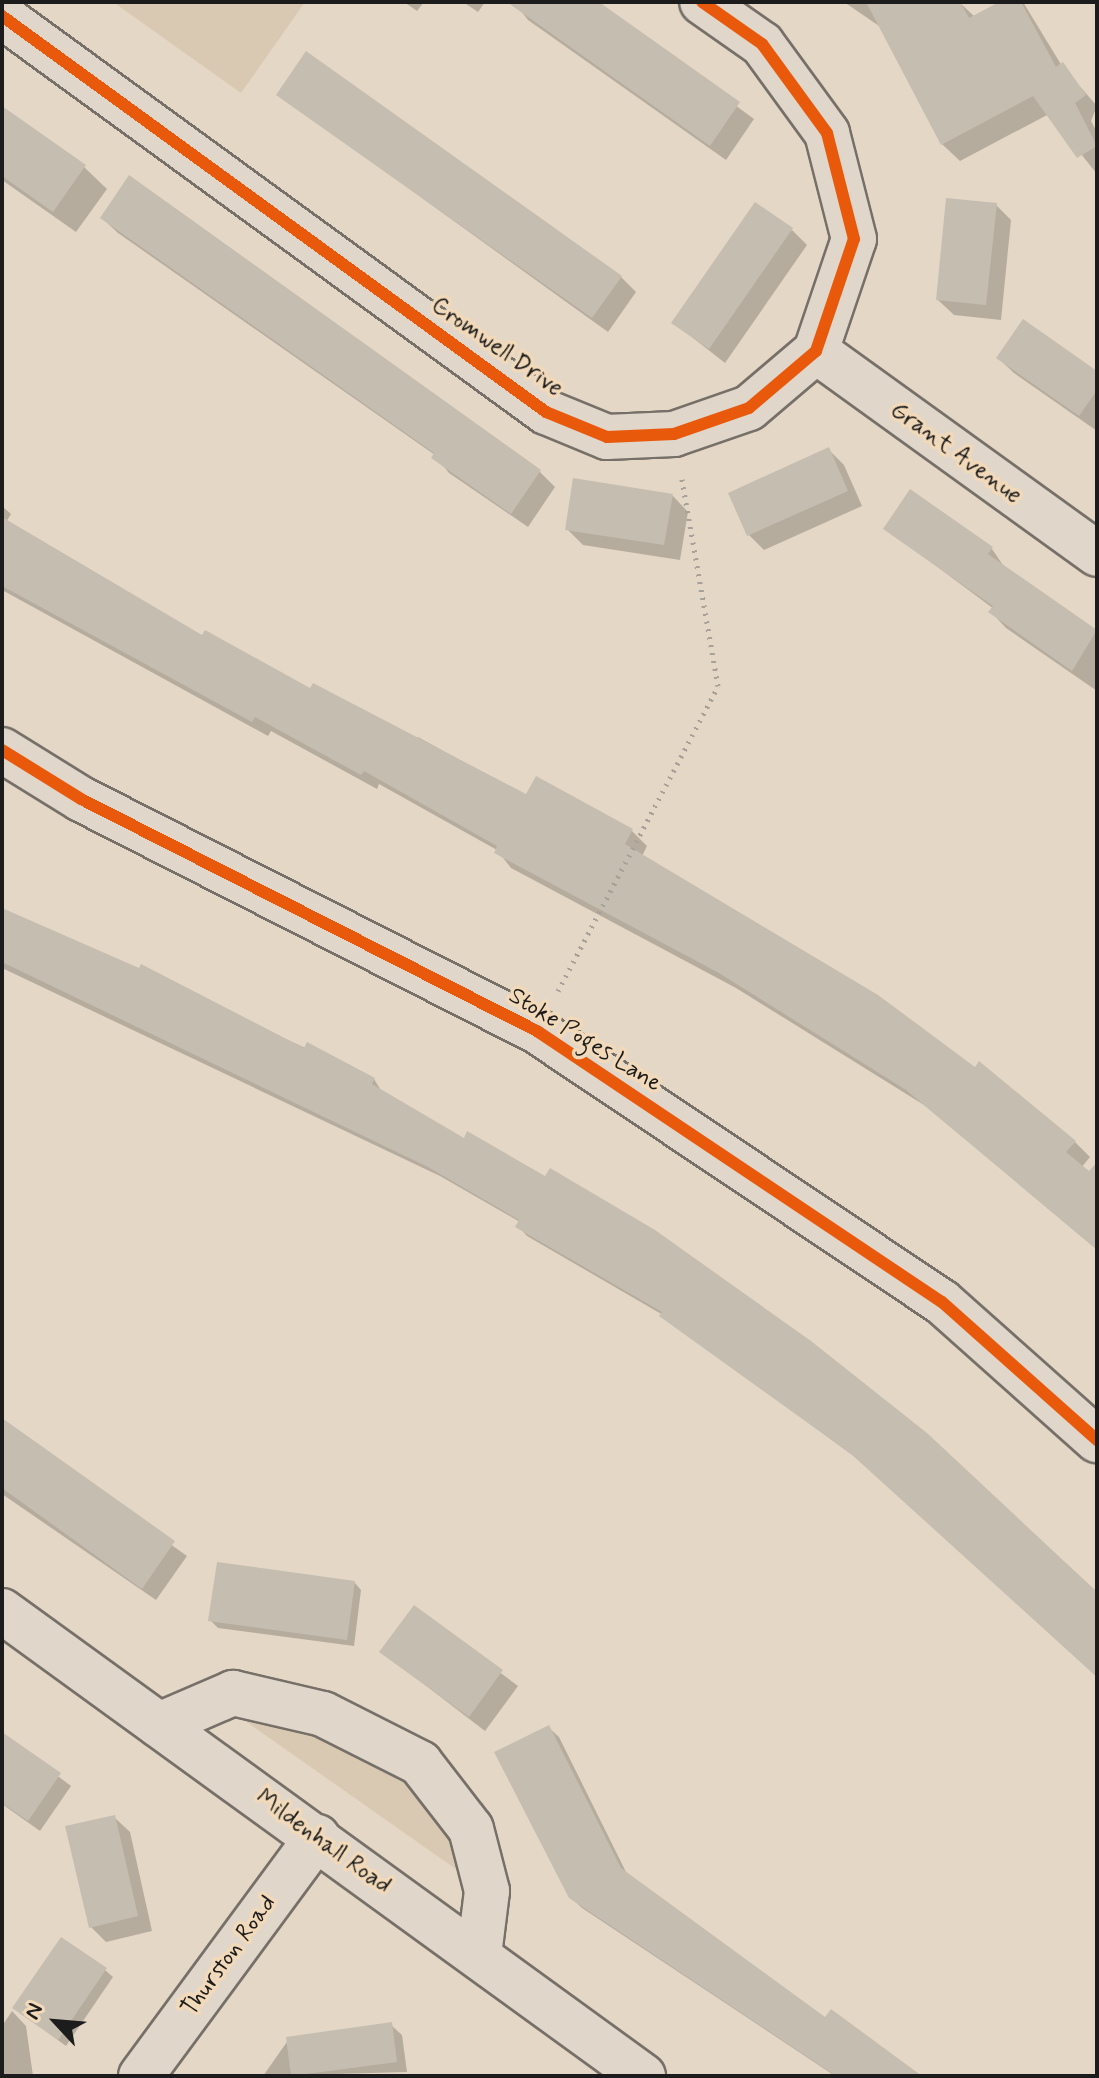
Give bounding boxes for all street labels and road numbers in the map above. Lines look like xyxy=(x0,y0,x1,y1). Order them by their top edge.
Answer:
street label: Cromwell Drive xyxy=(426,291,568,403)
street label: Grant Avenue xyxy=(886,397,1026,509)
street label: Stoke Poges Lane xyxy=(504,982,666,1098)
street label: Mildenhall Road xyxy=(250,1783,396,1901)
street label: Thurston Road xyxy=(176,1891,282,2021)

